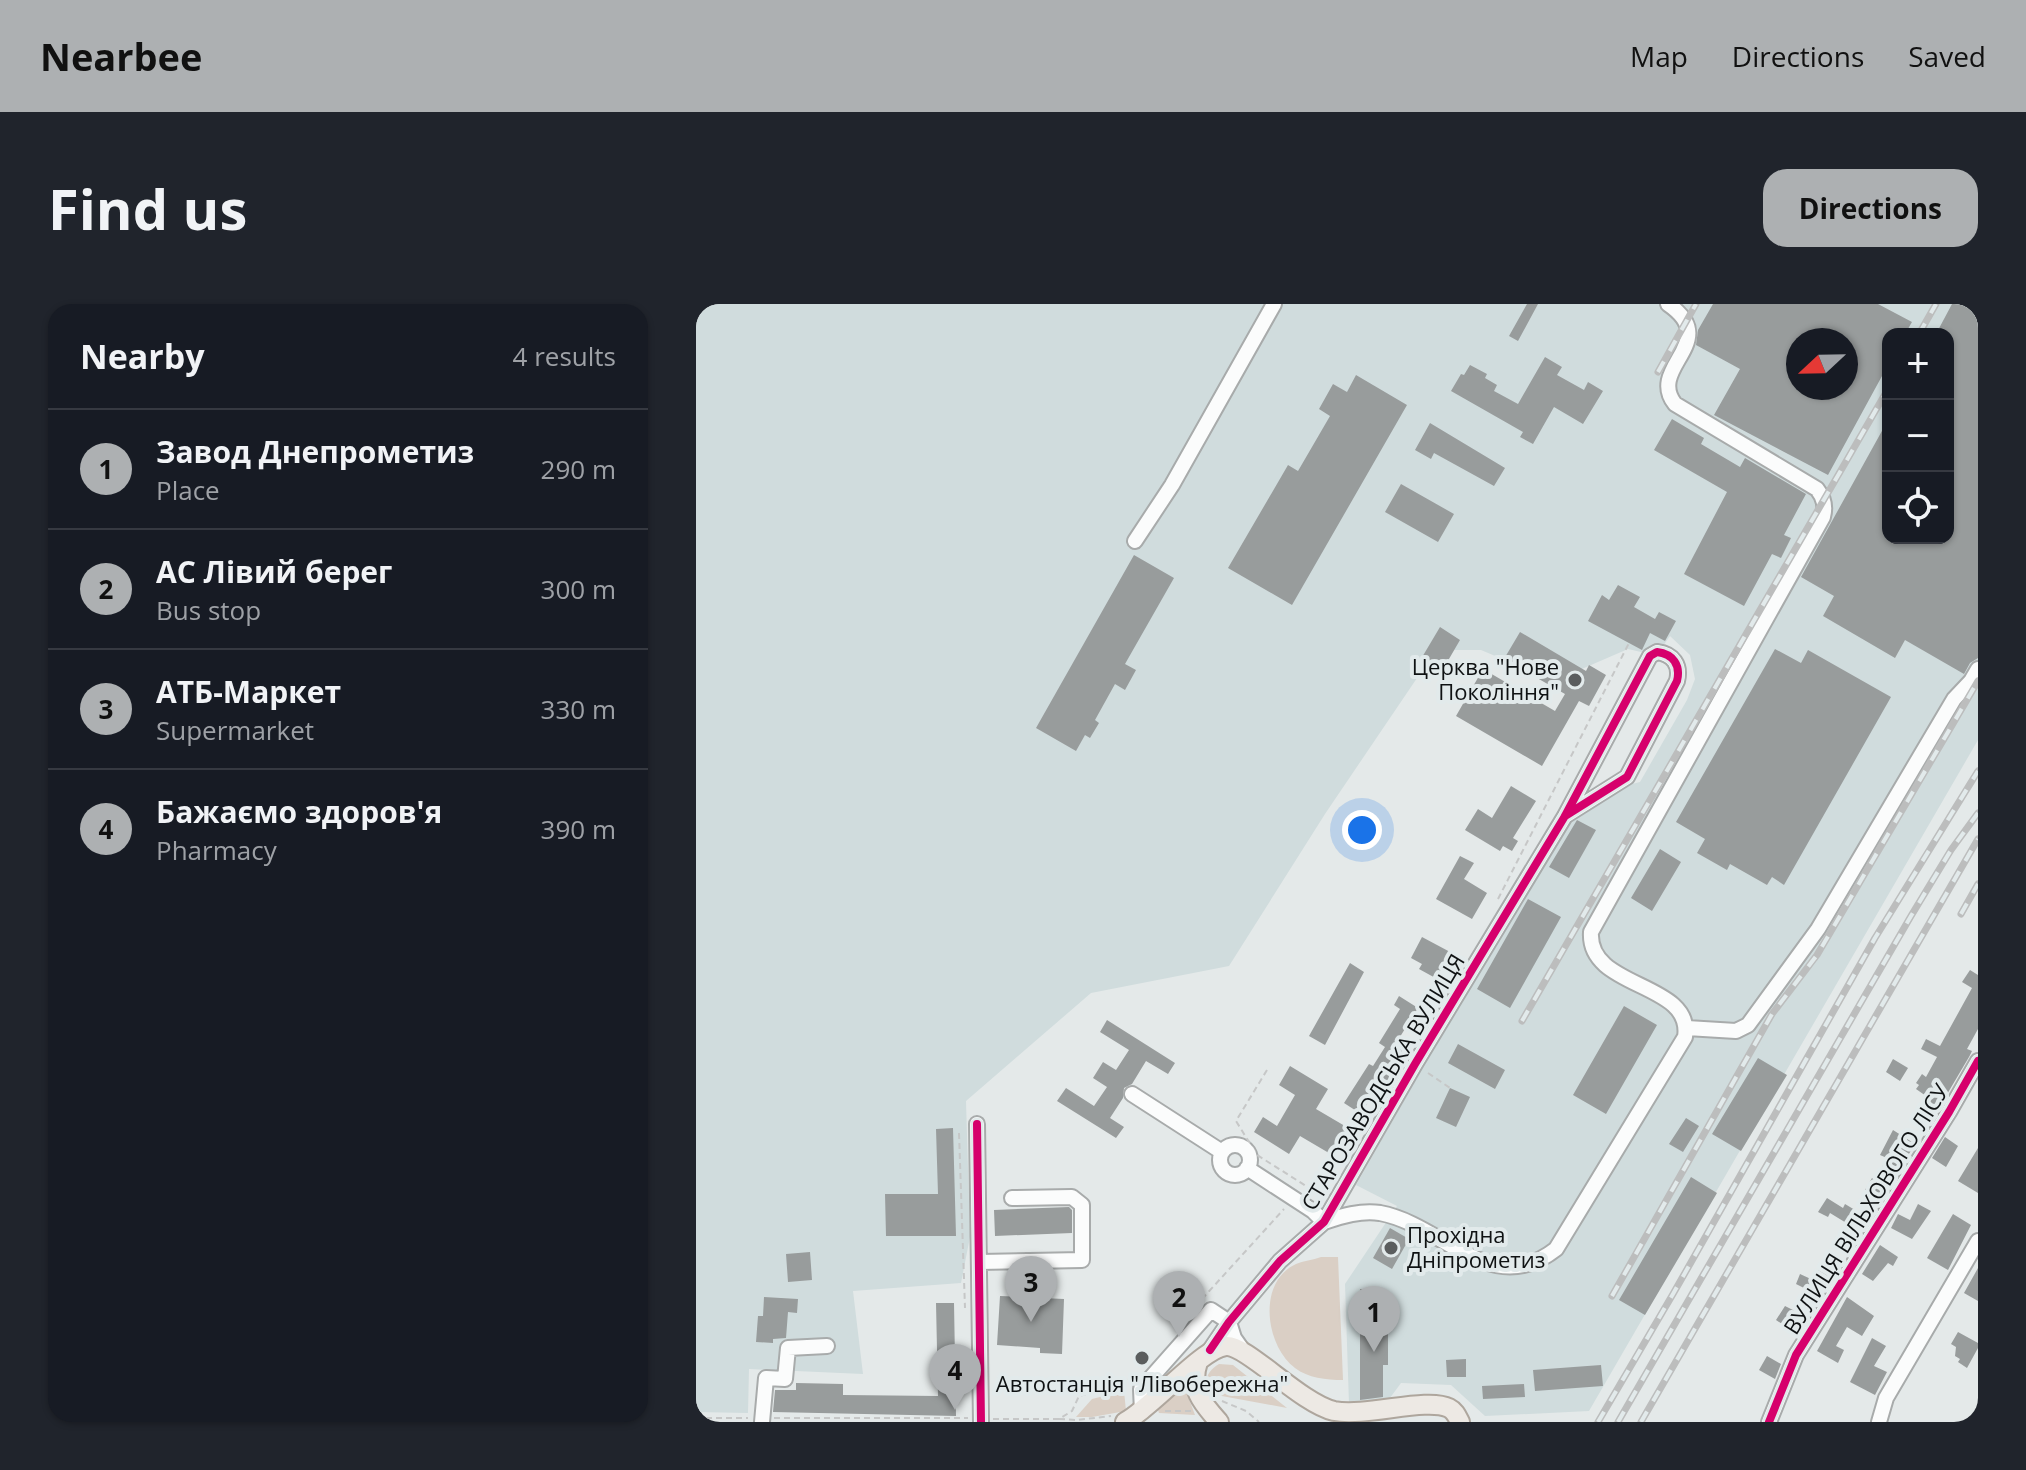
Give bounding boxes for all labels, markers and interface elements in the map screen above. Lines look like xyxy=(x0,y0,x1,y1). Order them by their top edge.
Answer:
text: Nearbee xyxy=(40,30,203,82)
text: Map xyxy=(1630,37,1688,75)
text: Directions xyxy=(1732,37,1864,75)
text: Saved xyxy=(1908,37,1986,75)
button: Directions xyxy=(1763,169,1978,247)
text: Find us xyxy=(48,170,247,246)
north arrow xyxy=(1786,328,1858,400)
map controls xyxy=(1882,328,1954,544)
button: + xyxy=(1882,328,1954,400)
text: Nearby xyxy=(80,333,205,379)
text: 4 results xyxy=(513,338,616,374)
button: − xyxy=(1882,400,1954,472)
text: Завод Днепрометиз xyxy=(156,431,474,472)
text: 1 xyxy=(99,451,113,487)
text: 290 m xyxy=(541,451,616,487)
text: Place xyxy=(156,472,220,508)
button: locate xyxy=(1882,472,1954,544)
text: АС Лівий берег xyxy=(156,551,392,592)
text: 2 xyxy=(99,571,113,607)
text: 300 m xyxy=(541,571,616,607)
text: Bus stop xyxy=(156,592,261,628)
place label: Церква "Нове Покоління" xyxy=(1412,651,1559,706)
text: АТБ-Маркет xyxy=(156,671,341,712)
marker: Церква "Нове Покоління" xyxy=(1566,671,1584,689)
text: 3 xyxy=(99,691,113,727)
text: 330 m xyxy=(541,691,616,727)
text: Supermarket xyxy=(156,712,314,748)
text: Бажаємо здоров'я xyxy=(156,791,442,832)
your location xyxy=(1342,810,1382,850)
text: 4 xyxy=(99,811,113,847)
text: 390 m xyxy=(541,811,616,847)
text: Pharmacy xyxy=(156,832,277,868)
street label: СТАРОЗАВОДСЬКА ВУЛИЦЯ xyxy=(1293,948,1471,1215)
street label: ВУЛИЦЯ ВІЛЬХОВОГО ЛІСУ xyxy=(1776,1077,1955,1339)
place label: Прохідна Дніпрометиз xyxy=(1407,1219,1545,1274)
marker: Прохідна Дніпрометиз xyxy=(1382,1239,1400,1257)
pin: 3 xyxy=(1005,1256,1057,1322)
pin: 2 xyxy=(1153,1271,1205,1337)
pin: 1 xyxy=(1348,1286,1400,1352)
pin: 4 xyxy=(929,1344,981,1410)
marker: Автостанція "Лівобережна" xyxy=(1133,1349,1151,1367)
place label: Автостанція "Лівобережна" xyxy=(996,1368,1288,1398)

